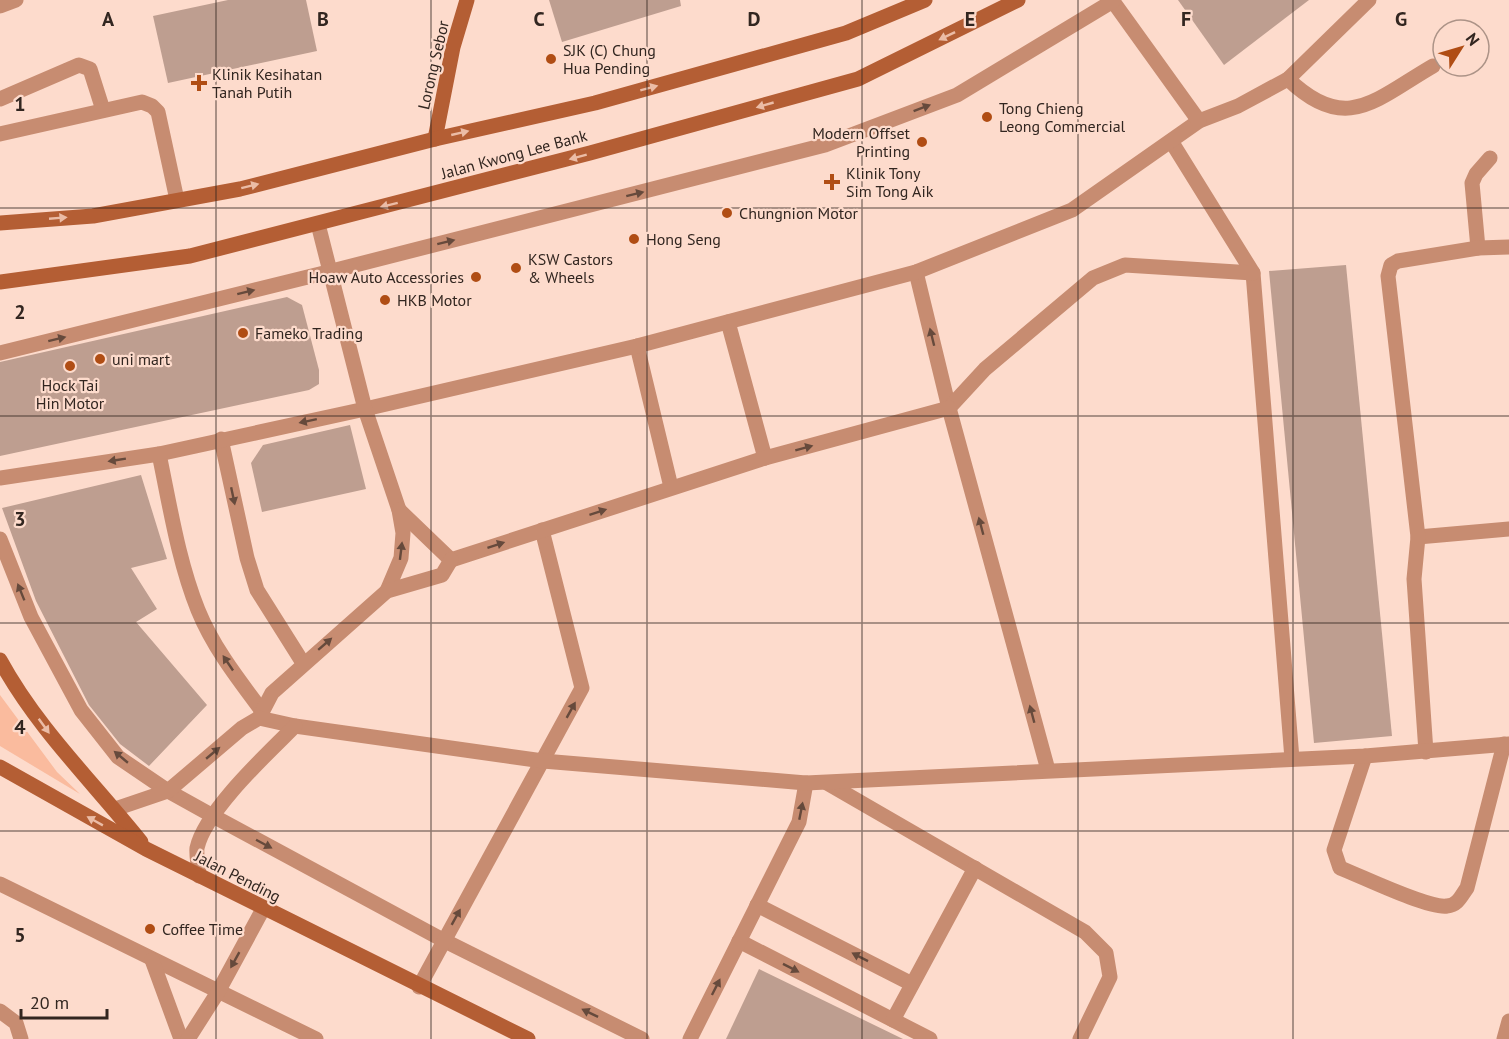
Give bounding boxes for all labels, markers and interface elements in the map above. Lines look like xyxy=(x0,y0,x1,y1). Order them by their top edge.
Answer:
text: A xyxy=(102,6,115,32)
text: B xyxy=(317,6,329,32)
text: C xyxy=(533,6,545,32)
text: D xyxy=(748,6,761,32)
text: E xyxy=(965,6,975,32)
text: F xyxy=(1181,6,1191,32)
text: G xyxy=(1395,6,1407,32)
street label: Lorong Sebor xyxy=(413,18,453,111)
north arrow xyxy=(1431,18,1491,78)
text: N xyxy=(1462,29,1484,49)
one-way arrow xyxy=(939,31,956,40)
place label: SJK (C) Chung Hua Pending xyxy=(563,40,656,78)
marker: SJK (C) Chung Hua Pending xyxy=(544,52,558,66)
place label: Klinik Kesihatan Tanah Putih xyxy=(212,64,322,102)
marker: Klinik Kesihatan Tanah Putih xyxy=(190,74,208,92)
one-way arrow xyxy=(641,83,659,92)
text: 1 xyxy=(14,91,26,117)
place label: Tong Chieng Leong Commercial xyxy=(999,98,1126,136)
one-way arrow xyxy=(756,100,775,110)
one-way arrow xyxy=(913,103,931,112)
marker: Tong Chieng Leong Commercial xyxy=(980,110,994,124)
place label: Modern Offset Printing xyxy=(812,123,911,161)
street label: Jalan Kwong Lee Bank xyxy=(438,125,589,183)
one-way arrow xyxy=(451,128,470,137)
marker: Modern Offset Printing xyxy=(915,135,929,149)
one-way arrow xyxy=(568,152,587,162)
place label: Klinik Tony Sim Tong Aik xyxy=(846,163,934,201)
marker: Klinik Tony Sim Tong Aik xyxy=(823,173,841,191)
one-way arrow xyxy=(242,181,260,190)
one-way arrow xyxy=(626,188,644,198)
one-way arrow xyxy=(380,201,398,211)
place label: Chungnion Motor xyxy=(739,203,859,223)
marker: Chungnion Motor xyxy=(720,206,734,220)
one-way arrow xyxy=(49,214,68,223)
place label: Hong Seng xyxy=(646,229,721,249)
marker: Hong Seng xyxy=(627,232,641,246)
one-way arrow xyxy=(437,236,455,246)
place label: KSW Castors & Wheels xyxy=(528,249,613,287)
marker: KSW Castors & Wheels xyxy=(509,261,523,275)
place label: Hoaw Auto Accessories xyxy=(308,267,464,287)
marker: Hoaw Auto Accessories xyxy=(469,270,483,284)
one-way arrow xyxy=(237,287,255,296)
place label: HKB Motor xyxy=(397,290,472,310)
marker: HKB Motor xyxy=(378,293,392,307)
text: 2 xyxy=(14,299,26,325)
place label: Fameko Trading xyxy=(255,323,363,343)
marker: Fameko Trading xyxy=(236,326,250,340)
one-way arrow xyxy=(926,328,936,346)
one-way arrow xyxy=(48,333,66,343)
place label: uni mart xyxy=(112,349,171,369)
marker: uni mart xyxy=(93,352,107,366)
marker: Hock Tai Hin Motor xyxy=(63,359,77,373)
place label: Hock Tai Hin Motor xyxy=(36,375,105,413)
one-way arrow xyxy=(298,417,317,426)
one-way arrow xyxy=(795,442,813,452)
one-way arrow xyxy=(107,456,126,465)
one-way arrow xyxy=(229,487,239,505)
text: 3 xyxy=(14,506,26,532)
one-way arrow xyxy=(589,506,607,516)
one-way arrow xyxy=(976,517,985,535)
one-way arrow xyxy=(488,540,506,550)
one-way arrow xyxy=(396,542,406,561)
one-way arrow xyxy=(16,583,25,601)
one-way arrow xyxy=(317,638,332,651)
one-way arrow xyxy=(222,655,233,671)
one-way arrow xyxy=(566,702,577,718)
one-way arrow xyxy=(1027,705,1037,723)
text: 4 xyxy=(14,714,26,740)
one-way arrow xyxy=(38,718,50,733)
one-way arrow xyxy=(205,747,220,760)
one-way arrow xyxy=(113,751,129,764)
one-way arrow xyxy=(797,802,806,821)
one-way arrow xyxy=(87,816,104,826)
one-way arrow xyxy=(256,839,273,849)
street label: Jalan Pending xyxy=(191,845,284,906)
one-way arrow xyxy=(451,908,461,925)
place label: Coffee Time xyxy=(162,919,243,939)
text: 5 xyxy=(14,922,26,948)
marker: Coffee Time xyxy=(143,922,157,936)
one-way arrow xyxy=(230,952,240,969)
one-way arrow xyxy=(852,953,869,962)
one-way arrow xyxy=(783,963,800,972)
one-way arrow xyxy=(712,978,721,995)
scale bar xyxy=(21,982,106,1020)
text: 20 m xyxy=(30,991,69,1014)
one-way arrow xyxy=(581,1008,598,1018)

